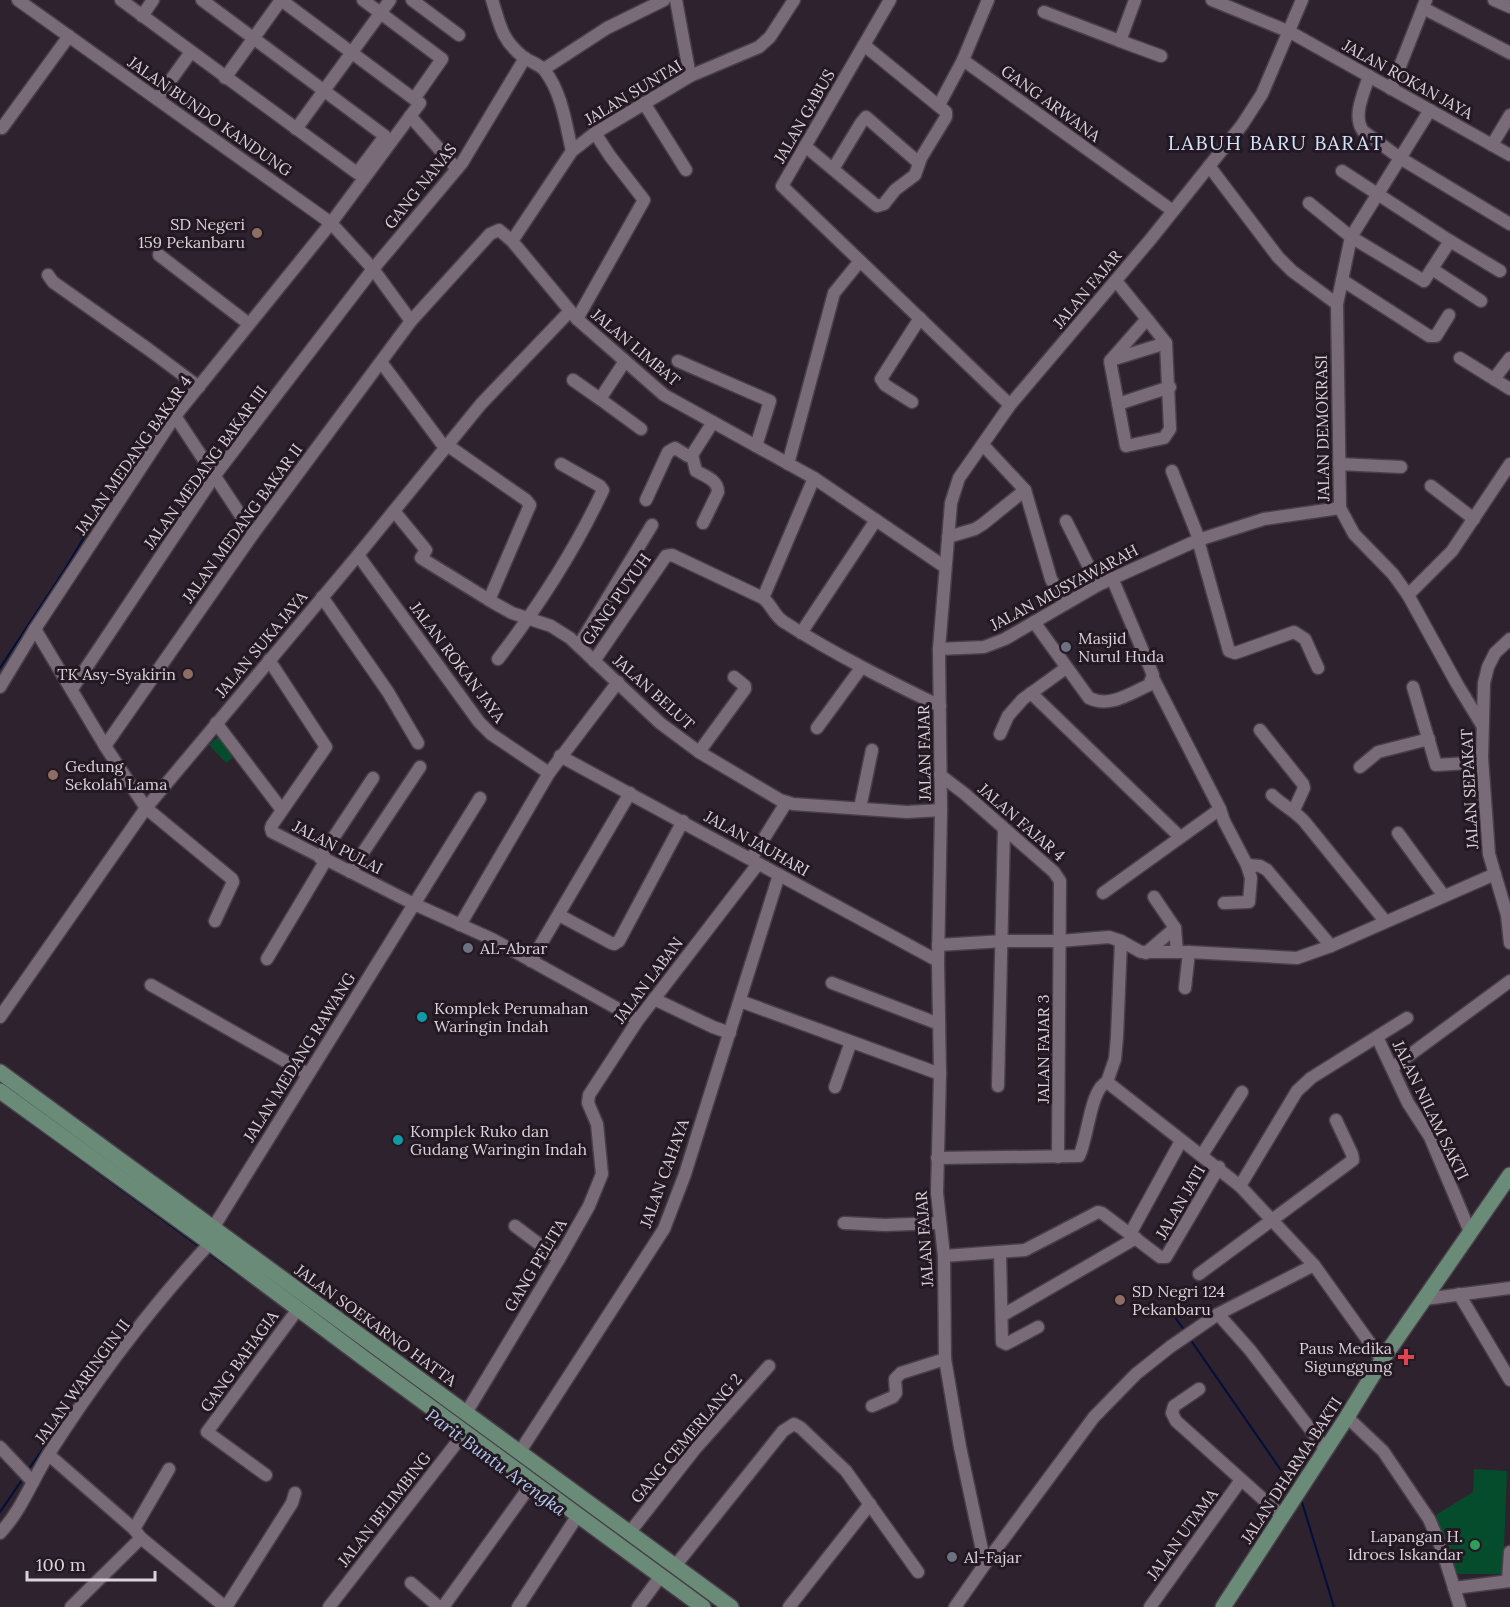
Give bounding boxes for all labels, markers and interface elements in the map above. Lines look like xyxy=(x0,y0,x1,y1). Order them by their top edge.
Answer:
street label: JALAN ROKAN JAYA xyxy=(1338,34,1478,124)
street label: JALAN BUNDO KANDUNG xyxy=(123,51,296,180)
street label: JALAN SUNTAI xyxy=(580,55,685,129)
street label: GANG ARWANA xyxy=(997,60,1105,146)
street label: JALAN GABUS xyxy=(769,66,839,167)
district label: LABUH BARU BARAT xyxy=(1168,130,1384,155)
street label: GANG NANAS xyxy=(379,139,461,233)
place label: SD Negeri 159 Pekanbaru xyxy=(138,214,245,252)
marker: SD Negeri 159 Pekanbaru xyxy=(250,226,264,240)
street label: JALAN FAJAR xyxy=(1048,245,1126,333)
street label: JALAN LIMBAT xyxy=(587,303,685,390)
street label: JALAN DEMOKRASI xyxy=(1311,355,1333,502)
street label: JALAN MEDANG BAKAR 4 xyxy=(70,371,196,539)
street label: JALAN MEDANG BAKAR III xyxy=(139,382,271,552)
street label: JALAN MEDANG BAKAR II xyxy=(178,440,306,606)
street label: JALAN MUSYAWARAH xyxy=(986,540,1141,635)
street label: GANG PUYUH xyxy=(577,549,655,649)
street label: JALAN SUKA JAYA xyxy=(210,586,312,702)
street label: JALAN ROKAN JAYA xyxy=(405,597,511,727)
place label: Masjid Nurul Huda xyxy=(1078,628,1164,666)
marker: Masjid Nurul Huda xyxy=(1059,640,1073,654)
street label: JALAN BELUT xyxy=(608,650,699,734)
place label: TK Asy-Syakirin xyxy=(57,664,176,684)
marker: TK Asy-Syakirin xyxy=(181,667,195,681)
street label: JALAN FAJAR xyxy=(913,704,935,802)
street label: JALAN SEPAKAT xyxy=(1456,728,1482,851)
place label: Gedung Sekolah Lama xyxy=(65,756,167,794)
marker: Gedung Sekolah Lama xyxy=(46,768,60,782)
street label: JALAN FAJAR 4 xyxy=(974,778,1070,865)
street label: JALAN JAUHARI xyxy=(700,806,813,880)
street label: JALAN PULAI xyxy=(289,815,386,878)
street label: JALAN LABAN xyxy=(609,933,687,1028)
place label: AL-Abrar xyxy=(479,938,548,958)
marker: AL-Abrar xyxy=(461,941,475,955)
street label: JALAN MEDANG RAWANG xyxy=(238,969,359,1146)
street label: JALAN FAJAR 3 xyxy=(1033,994,1053,1105)
place label: Komplek Perumahan Waringin Indah xyxy=(434,998,589,1036)
marker: Komplek Perumahan Waringin Indah xyxy=(415,1010,429,1024)
street label: JALAN NILAM SAKTI xyxy=(1388,1036,1473,1183)
street label: JALAN CAHAYA xyxy=(635,1115,693,1231)
place label: Komplek Ruko dan Gudang Waringin Indah xyxy=(410,1121,587,1159)
marker: Komplek Ruko dan Gudang Waringin Indah xyxy=(391,1133,405,1147)
street label: JALAN JATI xyxy=(1150,1161,1209,1243)
street label: JALAN FAJAR xyxy=(911,1189,937,1289)
street label: GANG PELITA xyxy=(499,1214,571,1315)
street label: JALAN SOEKARNO HATTA xyxy=(290,1259,462,1391)
place label: SD Negri 124 Pekanbaru xyxy=(1132,1281,1225,1319)
marker: SD Negri 124 Pekanbaru xyxy=(1113,1293,1127,1307)
street label: GANG BAHAGIA xyxy=(196,1306,283,1415)
street label: JALAN WARINGIN II xyxy=(30,1315,134,1448)
place label: Paus Medika Sigunggung xyxy=(1299,1338,1393,1376)
marker: Paus Medika Sigunggung xyxy=(1397,1348,1415,1366)
street label: GANG CEMERLANG 2 xyxy=(626,1369,746,1507)
street label: JALAN DHARMA BAKTI xyxy=(1236,1393,1346,1548)
water label: Parit Buntu Arengka xyxy=(421,1403,571,1521)
street label: JALAN BELIMBING xyxy=(332,1448,435,1571)
street label: JALAN UTAMA xyxy=(1142,1484,1222,1584)
place label: Lapangan H. Idroes Iskandar xyxy=(1348,1526,1463,1564)
marker: Lapangan H. Idroes Iskandar xyxy=(1468,1538,1482,1552)
scale bar xyxy=(27,1544,154,1582)
place label: Al-Fajar xyxy=(963,1547,1022,1567)
marker: Al-Fajar xyxy=(945,1550,959,1564)
text: 100 m xyxy=(36,1553,86,1576)

